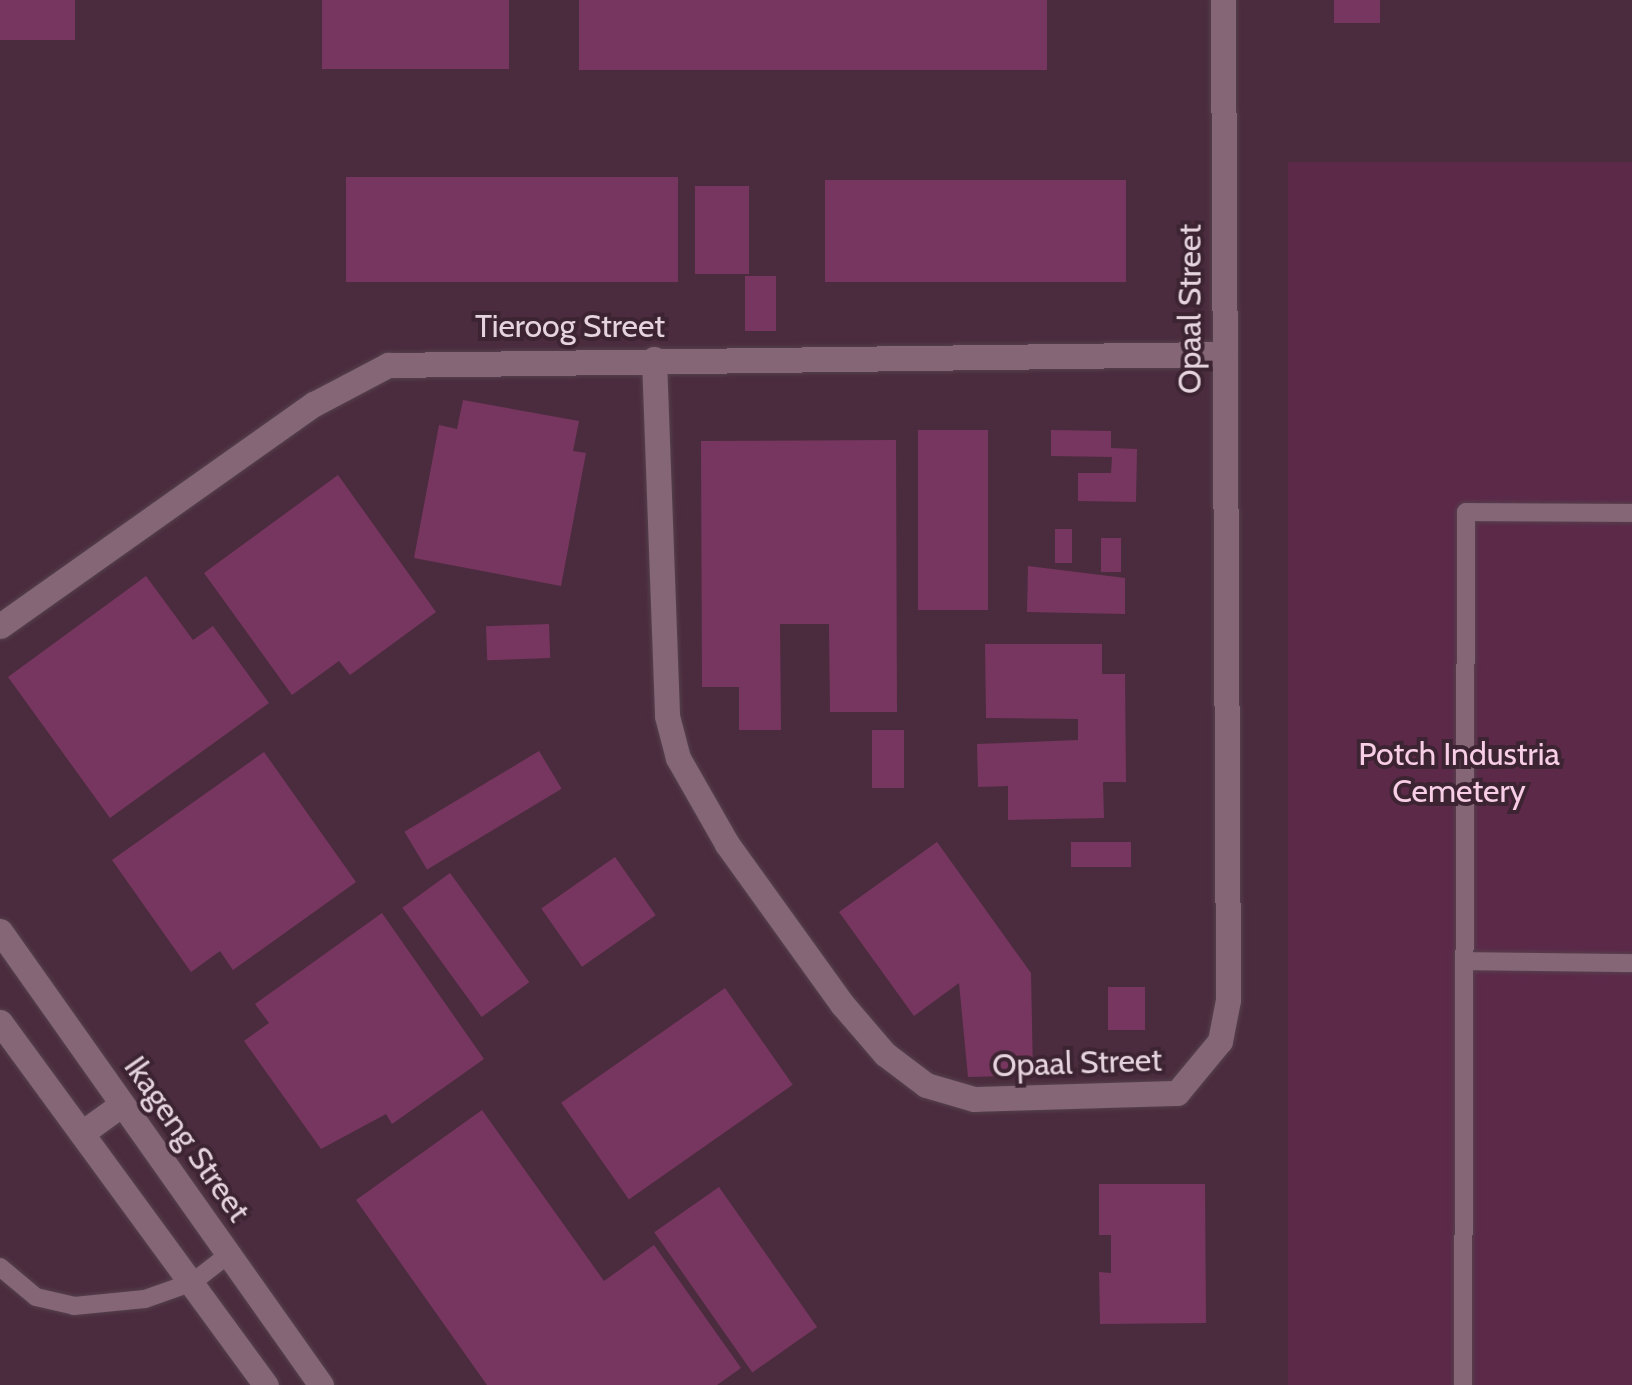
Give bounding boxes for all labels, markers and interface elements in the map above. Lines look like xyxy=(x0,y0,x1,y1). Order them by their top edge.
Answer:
street label: Opaal Street xyxy=(1171,224,1209,394)
street label: Tieroog Street xyxy=(475,307,665,345)
park label: Potch Industria Cemetery xyxy=(1358,736,1560,811)
street label: Opaal Street xyxy=(991,1041,1163,1085)
street label: Ikageng Street xyxy=(116,1049,258,1229)

